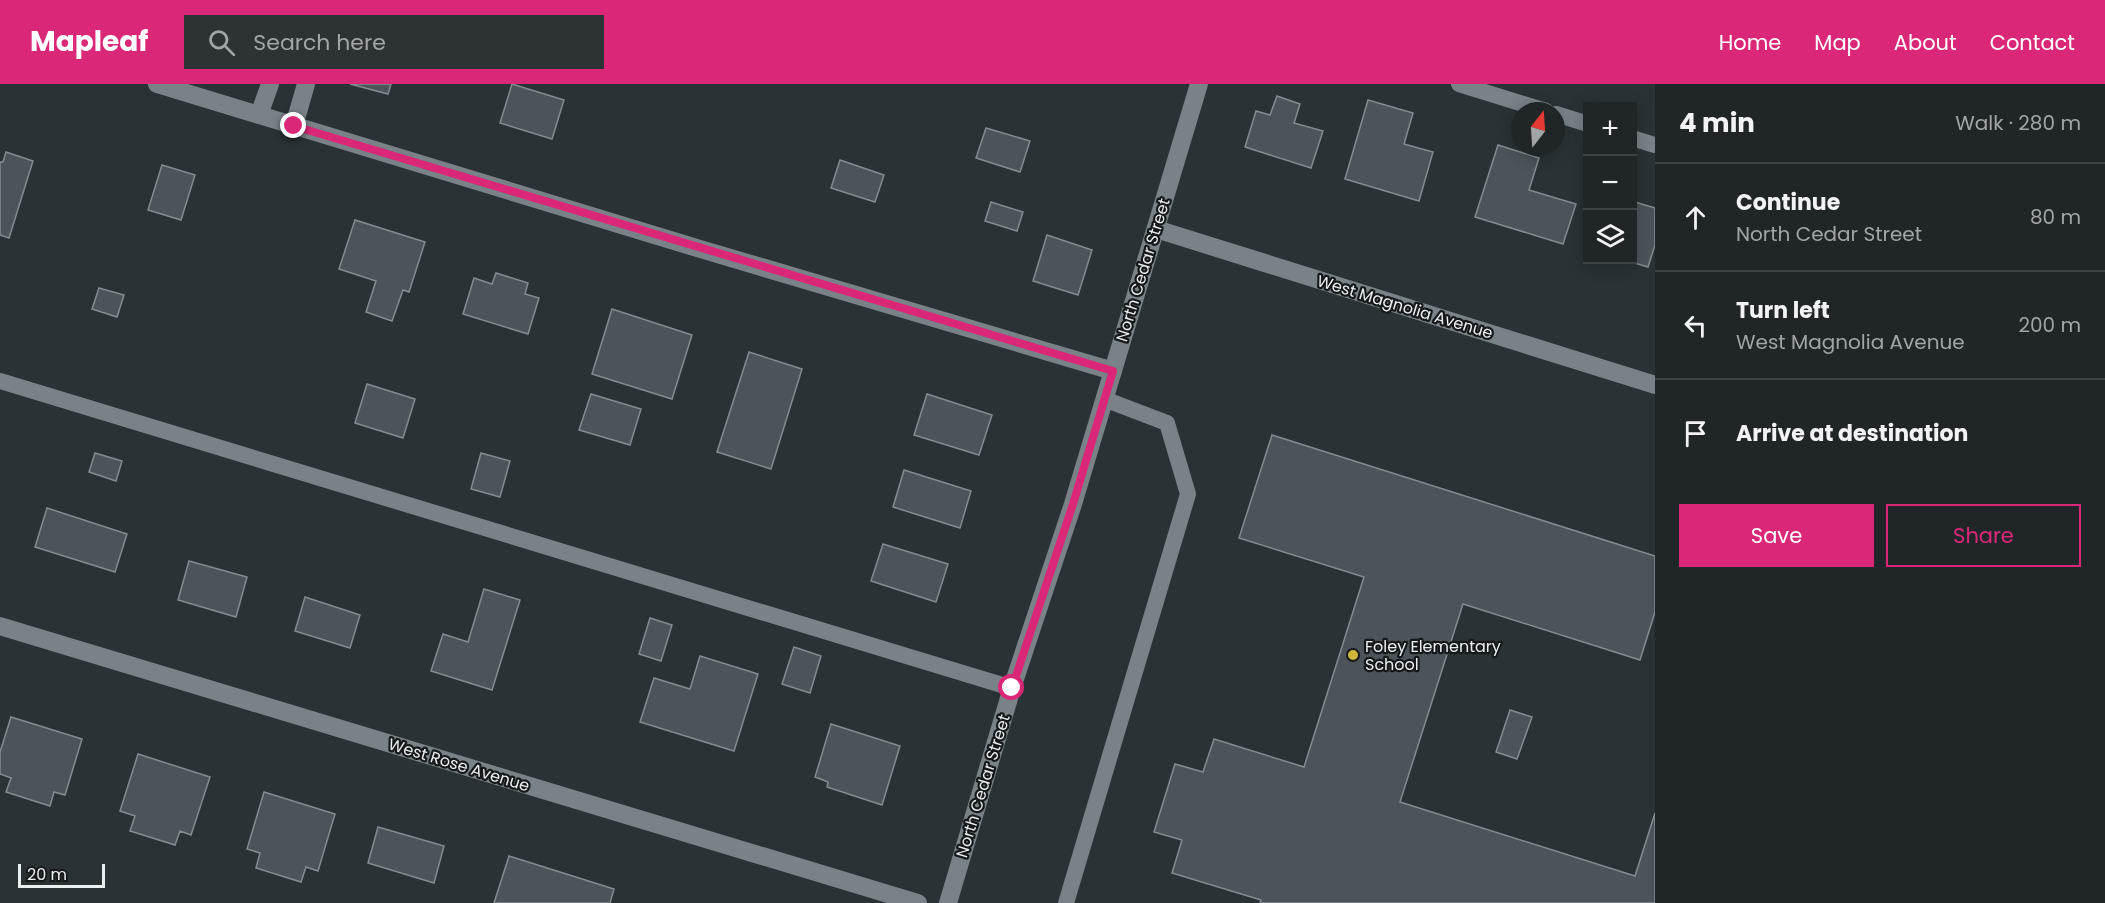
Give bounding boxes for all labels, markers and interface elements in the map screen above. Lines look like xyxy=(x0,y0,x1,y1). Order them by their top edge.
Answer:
search box xyxy=(184,15,604,69)
text: Mapleaf xyxy=(30,22,148,61)
icon: search xyxy=(205,26,238,59)
text: Search here xyxy=(253,27,386,58)
text: Home xyxy=(1719,28,1781,57)
text: Map xyxy=(1814,28,1861,57)
text: About xyxy=(1894,28,1957,57)
text: Contact xyxy=(1990,28,2075,57)
north arrow xyxy=(1511,102,1565,156)
map controls xyxy=(1583,102,1637,264)
button: + xyxy=(1583,102,1637,156)
text: 4 min xyxy=(1679,105,1755,141)
text: Walk · 280 m xyxy=(1955,109,2081,137)
route end xyxy=(280,112,306,138)
button: − xyxy=(1583,156,1637,210)
text: Continue xyxy=(1736,187,1840,218)
street label: North Cedar Street xyxy=(1110,195,1176,345)
icon: ahead xyxy=(1679,201,1712,234)
text: 80 m xyxy=(2030,203,2081,231)
button: layers xyxy=(1583,210,1637,264)
text: North Cedar Street xyxy=(1736,220,1922,248)
street label: West Magnolia Avenue xyxy=(1314,269,1496,345)
text: Turn left xyxy=(1736,295,1830,326)
icon: left xyxy=(1679,309,1712,342)
text: 200 m xyxy=(2018,311,2081,339)
text: West Magnolia Avenue xyxy=(1736,328,1965,356)
icon: arrive xyxy=(1679,417,1712,450)
text: Arrive at destination xyxy=(1736,418,1968,449)
button: Save xyxy=(1679,504,1874,567)
button: Share xyxy=(1886,504,2081,567)
place label: Foley Elementary School xyxy=(1365,635,1501,676)
marker: Foley Elementary School xyxy=(1346,648,1360,662)
route start xyxy=(998,674,1024,700)
street label: North Cedar Street xyxy=(950,711,1016,861)
street label: West Rose Avenue xyxy=(386,733,533,797)
scale bar xyxy=(18,861,105,888)
text: 20 m xyxy=(27,863,67,886)

